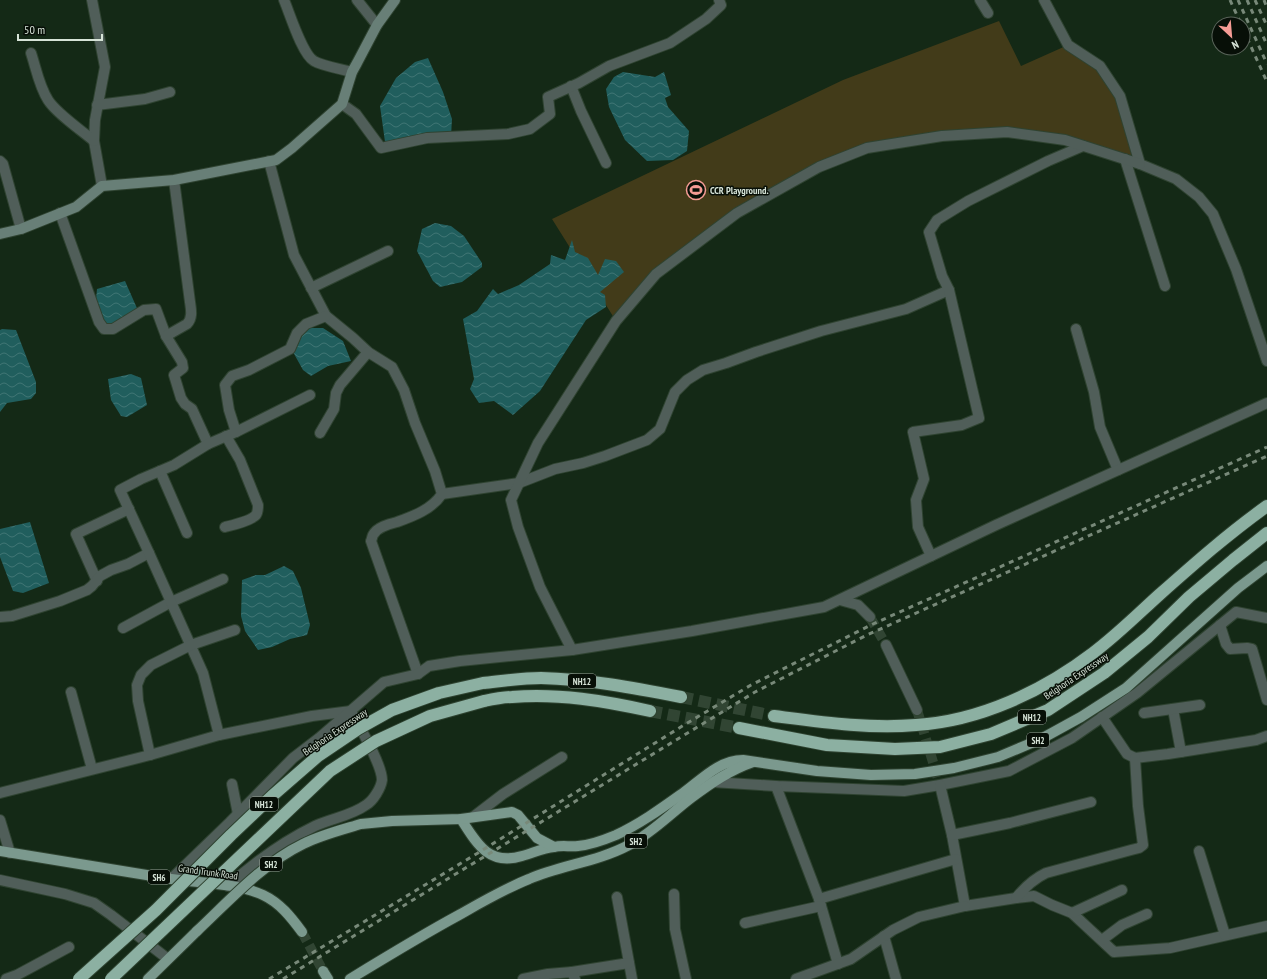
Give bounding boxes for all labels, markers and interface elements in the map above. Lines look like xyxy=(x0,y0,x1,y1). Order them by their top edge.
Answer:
scale bar xyxy=(18,16,102,42)
north arrow xyxy=(1211,16,1251,56)
text: 50 m xyxy=(24,22,45,37)
text: N xyxy=(1230,37,1241,53)
sports icon: CCR Playground. xyxy=(685,179,707,201)
place label: CCR Playground. xyxy=(710,184,769,197)
street label: Belghoria Expressway xyxy=(1041,649,1111,702)
road number: NH12 xyxy=(568,674,596,688)
street label: Belghoria Expressway xyxy=(300,705,370,758)
road number: NH12 xyxy=(1018,710,1046,724)
road number: SH2 xyxy=(1027,733,1049,747)
road number: NH12 xyxy=(250,797,278,811)
road number: SH2 xyxy=(625,834,647,848)
road number: SH2 xyxy=(260,857,282,871)
street label: Grand Trunk Road xyxy=(177,861,239,883)
road number: SH6 xyxy=(148,870,170,884)

